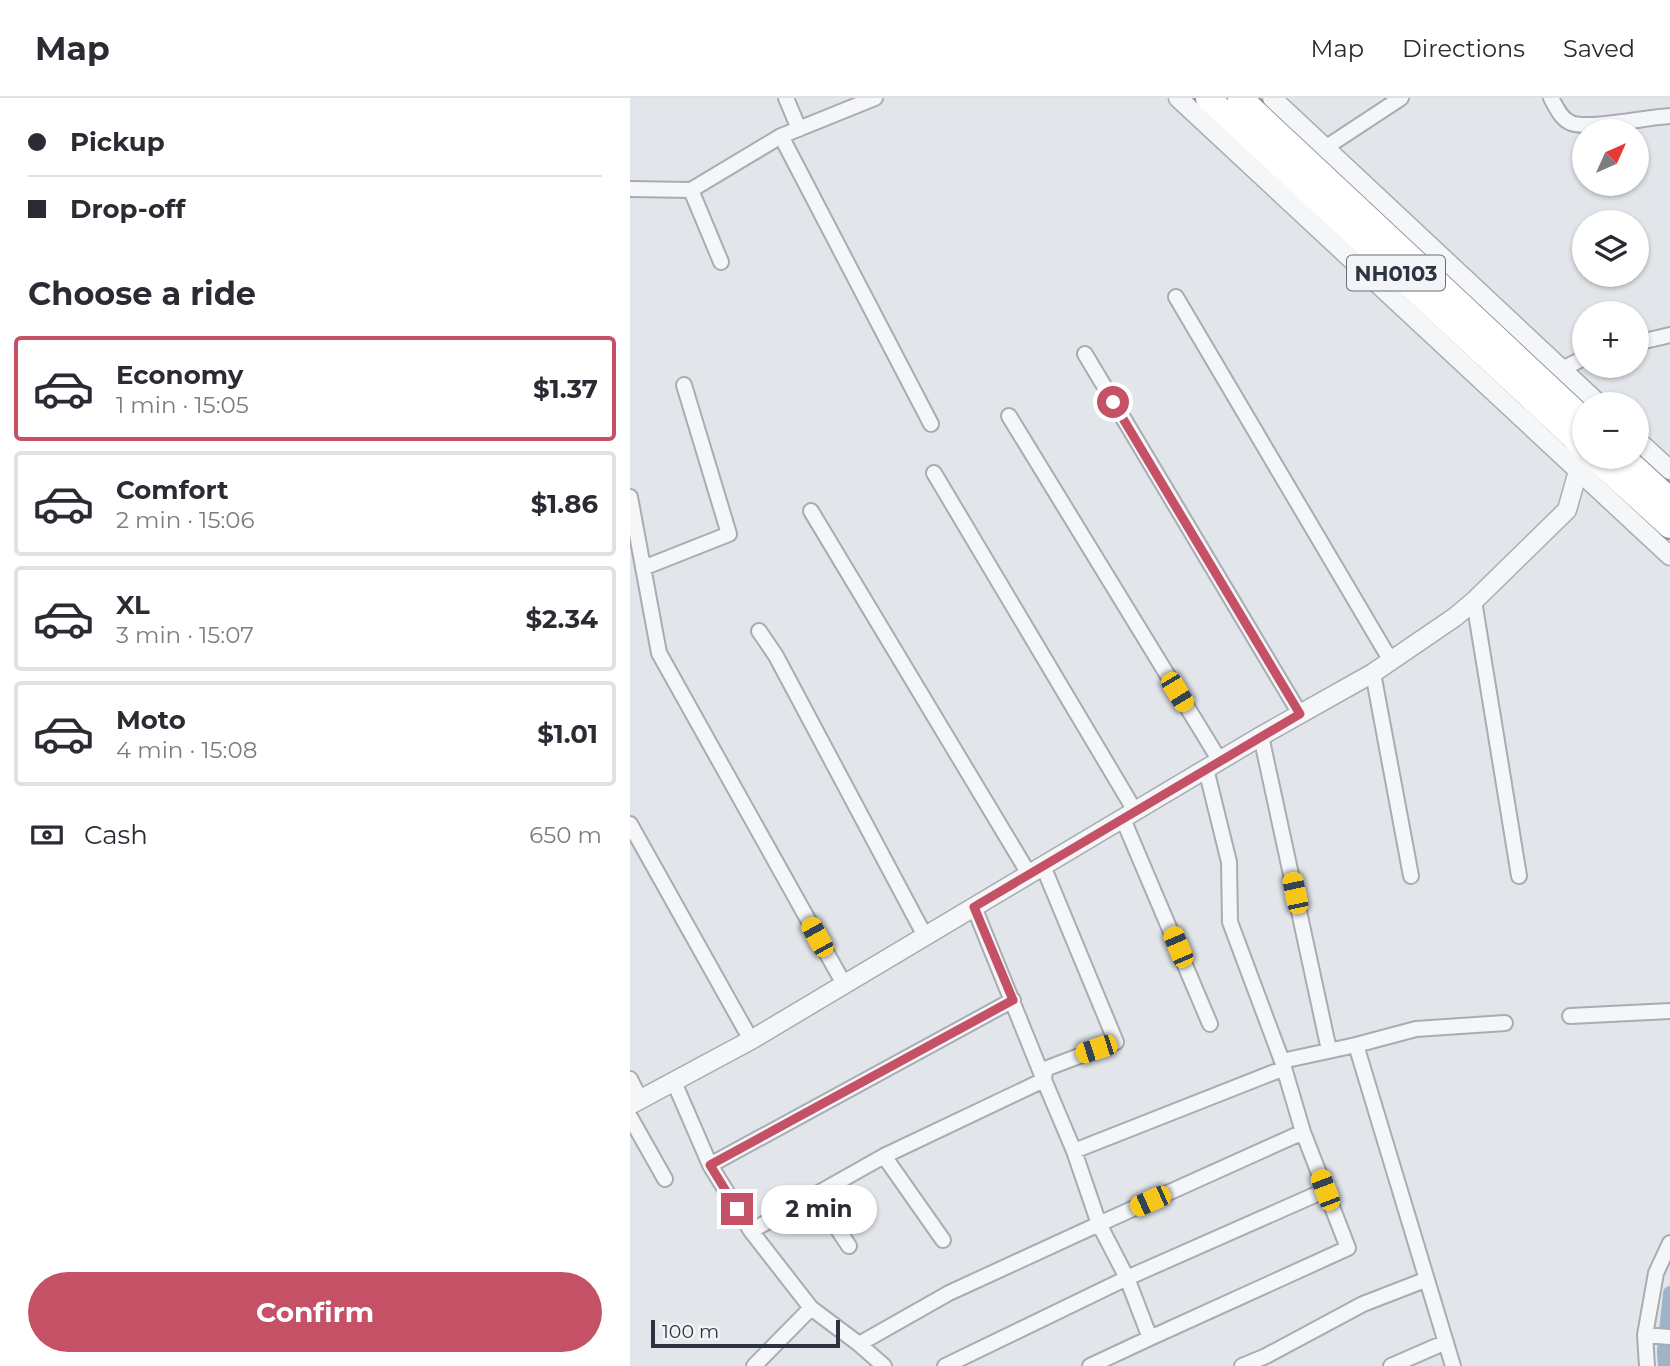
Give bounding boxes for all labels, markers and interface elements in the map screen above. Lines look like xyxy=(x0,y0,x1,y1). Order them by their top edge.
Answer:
text: Map xyxy=(35,28,110,68)
text: Map xyxy=(1311,34,1364,63)
text: Directions xyxy=(1402,34,1525,63)
text: Saved xyxy=(1563,34,1635,63)
north arrow xyxy=(1572,119,1648,196)
map controls xyxy=(1572,119,1649,469)
text: Pickup xyxy=(70,126,165,158)
text: Drop-off xyxy=(70,193,185,225)
button: layers xyxy=(1572,210,1649,287)
road number: NH0103 xyxy=(1347,256,1445,290)
text: Choose a ride xyxy=(28,274,256,313)
button: + xyxy=(1572,301,1649,378)
icon: car xyxy=(32,357,95,420)
text: Economy xyxy=(116,359,243,391)
text: $1.37 xyxy=(533,373,598,405)
route start xyxy=(1097,386,1129,418)
text: 1 min · 15:05 xyxy=(116,391,249,419)
button: − xyxy=(1572,392,1649,469)
icon: car xyxy=(32,472,95,535)
text: Comfort xyxy=(116,474,228,506)
text: $1.86 xyxy=(531,488,598,520)
text: 2 min · 15:06 xyxy=(116,506,255,534)
icon: car xyxy=(32,587,95,650)
text: XL xyxy=(116,589,150,621)
text: $2.34 xyxy=(525,603,598,635)
text: 3 min · 15:07 xyxy=(116,621,254,649)
car xyxy=(1158,669,1197,715)
icon: car xyxy=(32,702,95,765)
text: Moto xyxy=(116,704,186,736)
text: $1.01 xyxy=(537,718,598,750)
text: 4 min · 15:08 xyxy=(116,736,257,764)
icon: cash xyxy=(28,816,66,854)
text: Cash xyxy=(84,819,148,851)
text: 650 m xyxy=(529,821,602,849)
car xyxy=(1281,870,1310,916)
car xyxy=(798,914,837,960)
car xyxy=(1161,924,1196,970)
car xyxy=(1073,1033,1120,1065)
car xyxy=(1308,1167,1343,1213)
car xyxy=(1127,1183,1174,1219)
callout: 2 min xyxy=(762,1184,877,1234)
route end xyxy=(721,1193,753,1225)
text: 2 min xyxy=(785,1195,853,1223)
button: Confirm xyxy=(28,1272,602,1352)
scale bar xyxy=(651,1317,840,1349)
text: 100 m xyxy=(662,1320,719,1343)

